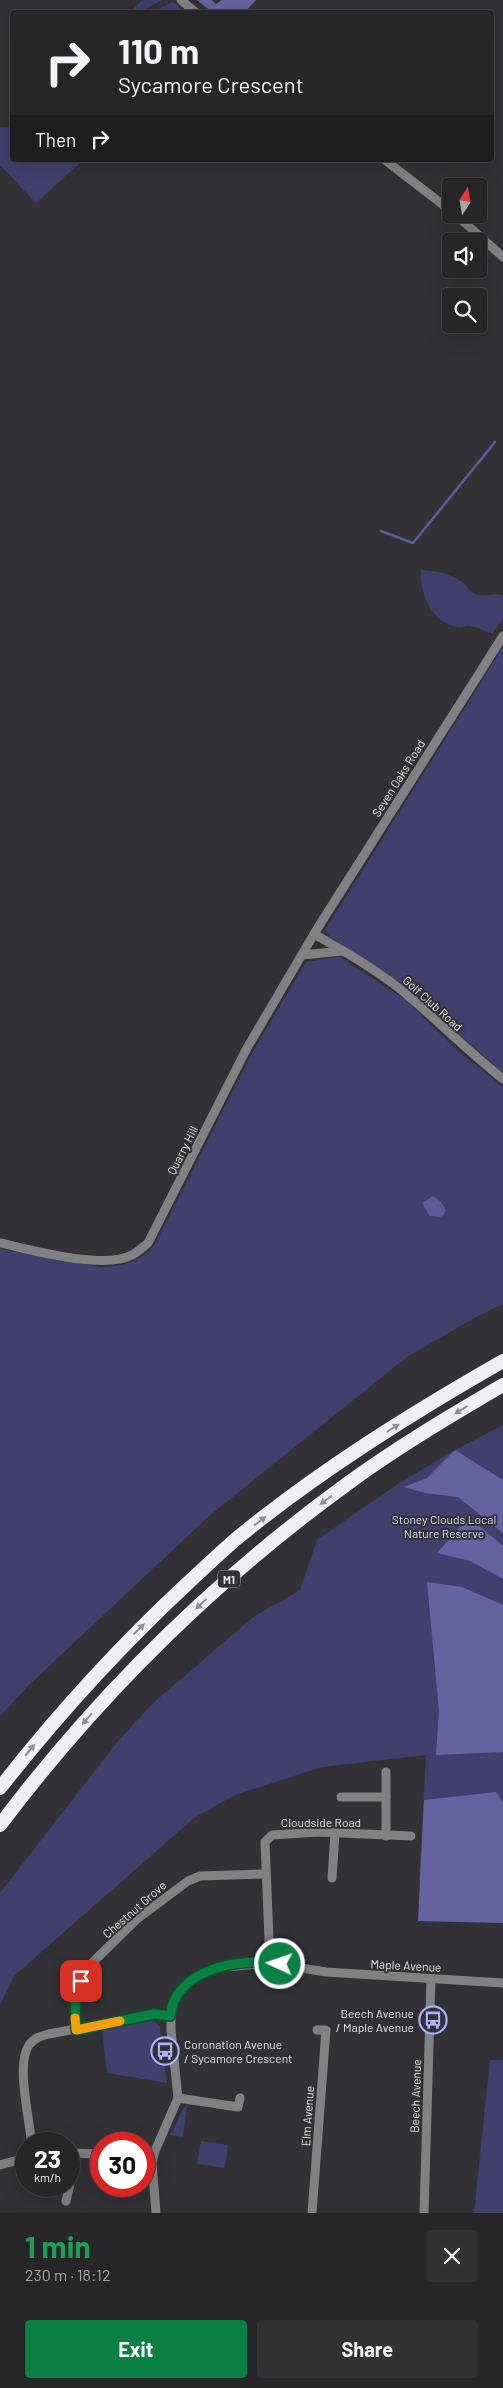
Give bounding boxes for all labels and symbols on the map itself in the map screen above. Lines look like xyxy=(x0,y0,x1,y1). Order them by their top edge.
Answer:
north arrow xyxy=(442,178,488,222)
street label: Seven Oaks Road xyxy=(369,737,427,819)
street label: Golf Club Road xyxy=(400,973,466,1033)
street label: Quarry Hill xyxy=(164,1123,200,1177)
one-way arrow xyxy=(455,1405,468,1414)
one-way arrow xyxy=(386,1423,399,1432)
one-way arrow xyxy=(320,1494,333,1505)
park label: Stoney Clouds Local Nature Reserve xyxy=(392,1512,496,1540)
one-way arrow xyxy=(253,1515,266,1526)
road number: M1 xyxy=(218,1570,240,1588)
one-way arrow xyxy=(196,1598,208,1610)
one-way arrow xyxy=(133,1624,145,1636)
one-way arrow xyxy=(81,1713,93,1725)
one-way arrow xyxy=(25,1744,36,1757)
street label: Cloudside Road xyxy=(281,1815,361,1829)
street label: Chestnut Grove xyxy=(99,1878,169,1940)
position arrow xyxy=(253,1937,305,1989)
street label: Maple Avenue xyxy=(370,1956,442,1974)
pin xyxy=(60,1960,102,2002)
bus stop icon: Beech Avenue / Maple Avenue xyxy=(418,2005,448,2035)
place label: Beech Avenue / Maple Avenue xyxy=(336,2006,414,2034)
bus stop icon: Coronation Avenue / Sycamore Crescent xyxy=(150,2036,180,2066)
place label: Coronation Avenue / Sycamore Crescent xyxy=(184,2037,292,2065)
street label: Beech Avenue xyxy=(407,2059,423,2133)
street label: Elm Avenue xyxy=(298,2085,316,2147)
speed limit sign: 30 xyxy=(90,2132,155,2197)

